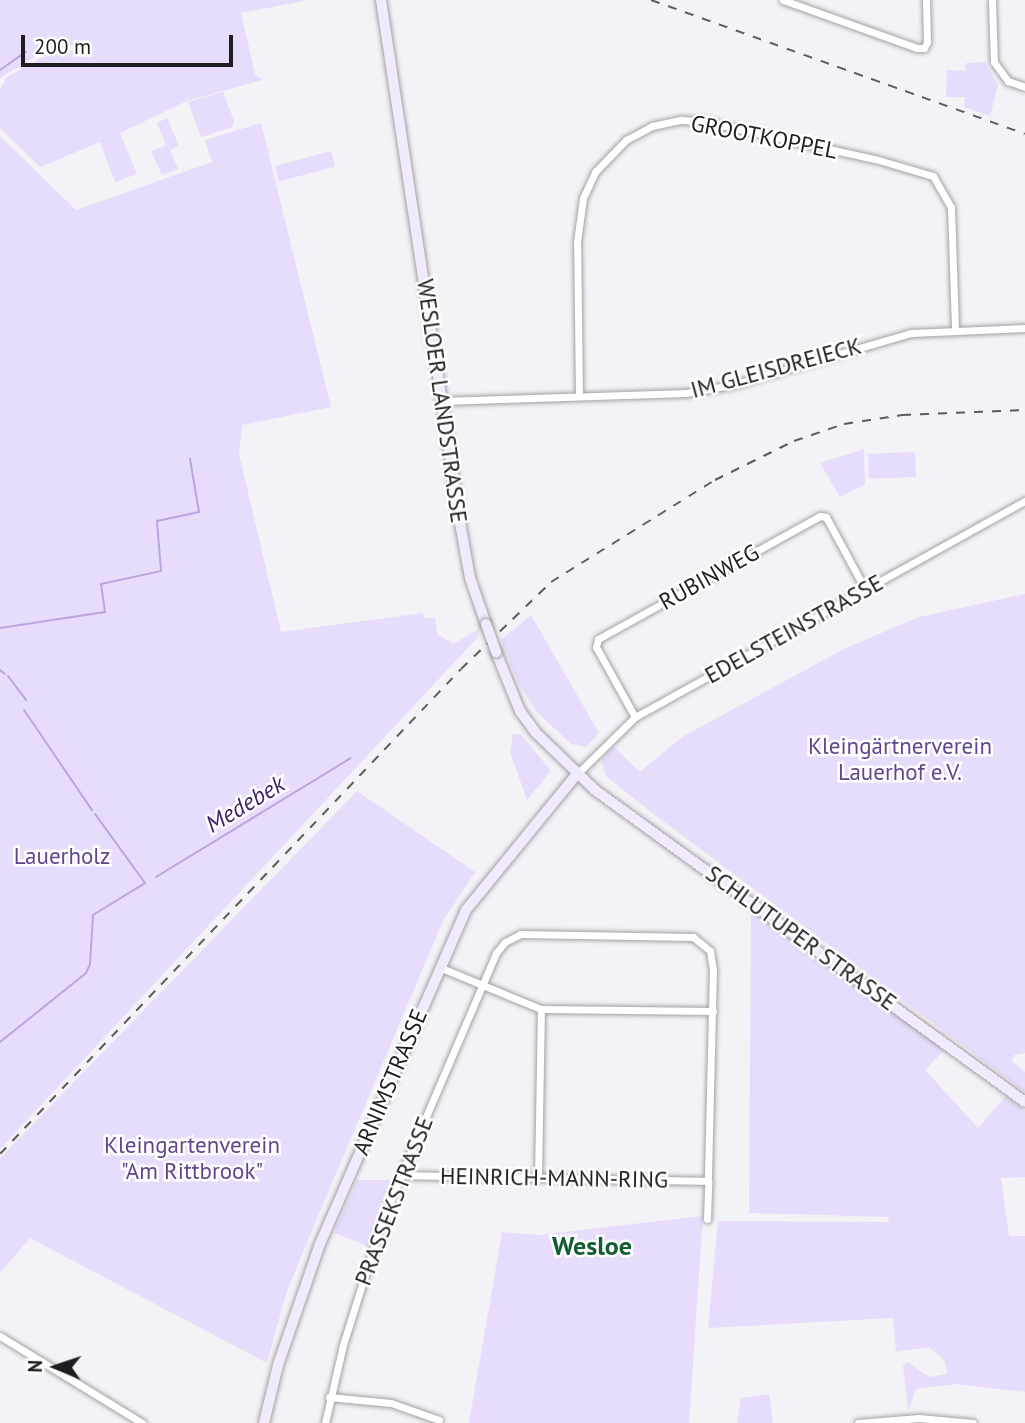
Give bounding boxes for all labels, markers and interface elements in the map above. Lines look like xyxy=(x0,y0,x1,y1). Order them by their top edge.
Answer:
scale bar xyxy=(24,21,236,65)
text: 200 m xyxy=(34,33,91,60)
street label: GROOTKOPPEL xyxy=(689,109,839,165)
street label: WESLOER LANDSTRASSE xyxy=(411,277,473,525)
street label: IM GLEISDREIECK xyxy=(688,332,864,404)
street label: RUBINWEG xyxy=(654,538,764,616)
street label: EDELSTEINSTRASSE xyxy=(700,569,888,689)
park label: Kleingärtnerverein Lauerhof e.V. xyxy=(808,732,992,786)
water label: Medebek xyxy=(200,769,290,839)
park label: Lauerholz xyxy=(14,842,110,870)
street label: SCHLUTUPER STRASSE xyxy=(700,860,902,1016)
street label: ARNIMSTRASSE xyxy=(347,1005,433,1159)
street label: PRASSEKSTRASSE xyxy=(349,1113,439,1289)
park label: Kleingartenverein "Am Rittbrook" xyxy=(104,1131,280,1185)
street label: HEINRICH-MANN-RING xyxy=(440,1162,668,1194)
district label: Wesloe xyxy=(552,1230,632,1262)
north arrow xyxy=(21,1332,91,1402)
text: N xyxy=(23,1360,47,1373)

